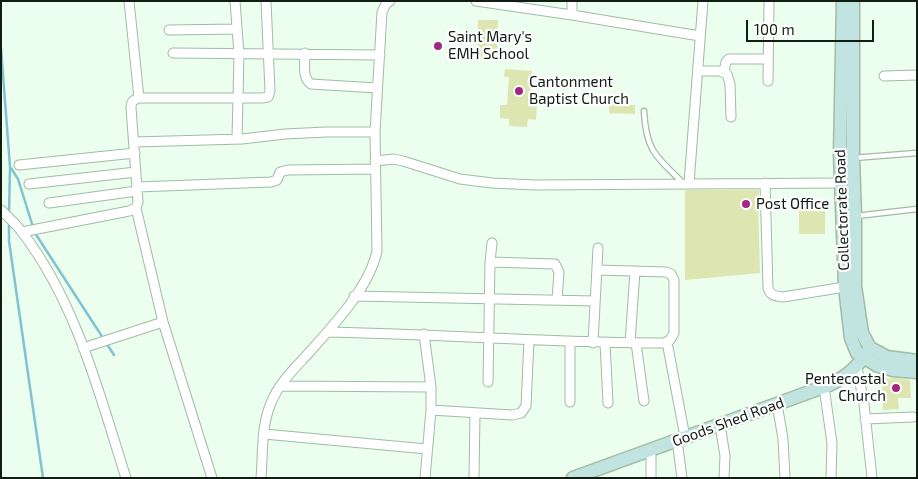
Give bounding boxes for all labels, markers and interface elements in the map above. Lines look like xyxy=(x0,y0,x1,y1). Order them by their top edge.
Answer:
scale bar xyxy=(748,10,876,42)
text: 100 m xyxy=(754,20,795,38)
place label: Saint Mary's EMH School xyxy=(448,28,532,63)
marker: Saint Mary's EMH School xyxy=(432,40,444,52)
place label: Cantonment Baptist Church xyxy=(529,73,629,108)
marker: Cantonment Baptist Church xyxy=(513,85,525,97)
street label: Collectorate Road xyxy=(831,149,853,271)
place label: Post Office xyxy=(756,195,829,213)
marker: Post Office xyxy=(740,198,752,210)
place label: Pentecostal Church xyxy=(805,370,886,405)
marker: Pentecostal Church xyxy=(890,382,902,394)
street label: Goods Shed Road xyxy=(670,393,786,451)

